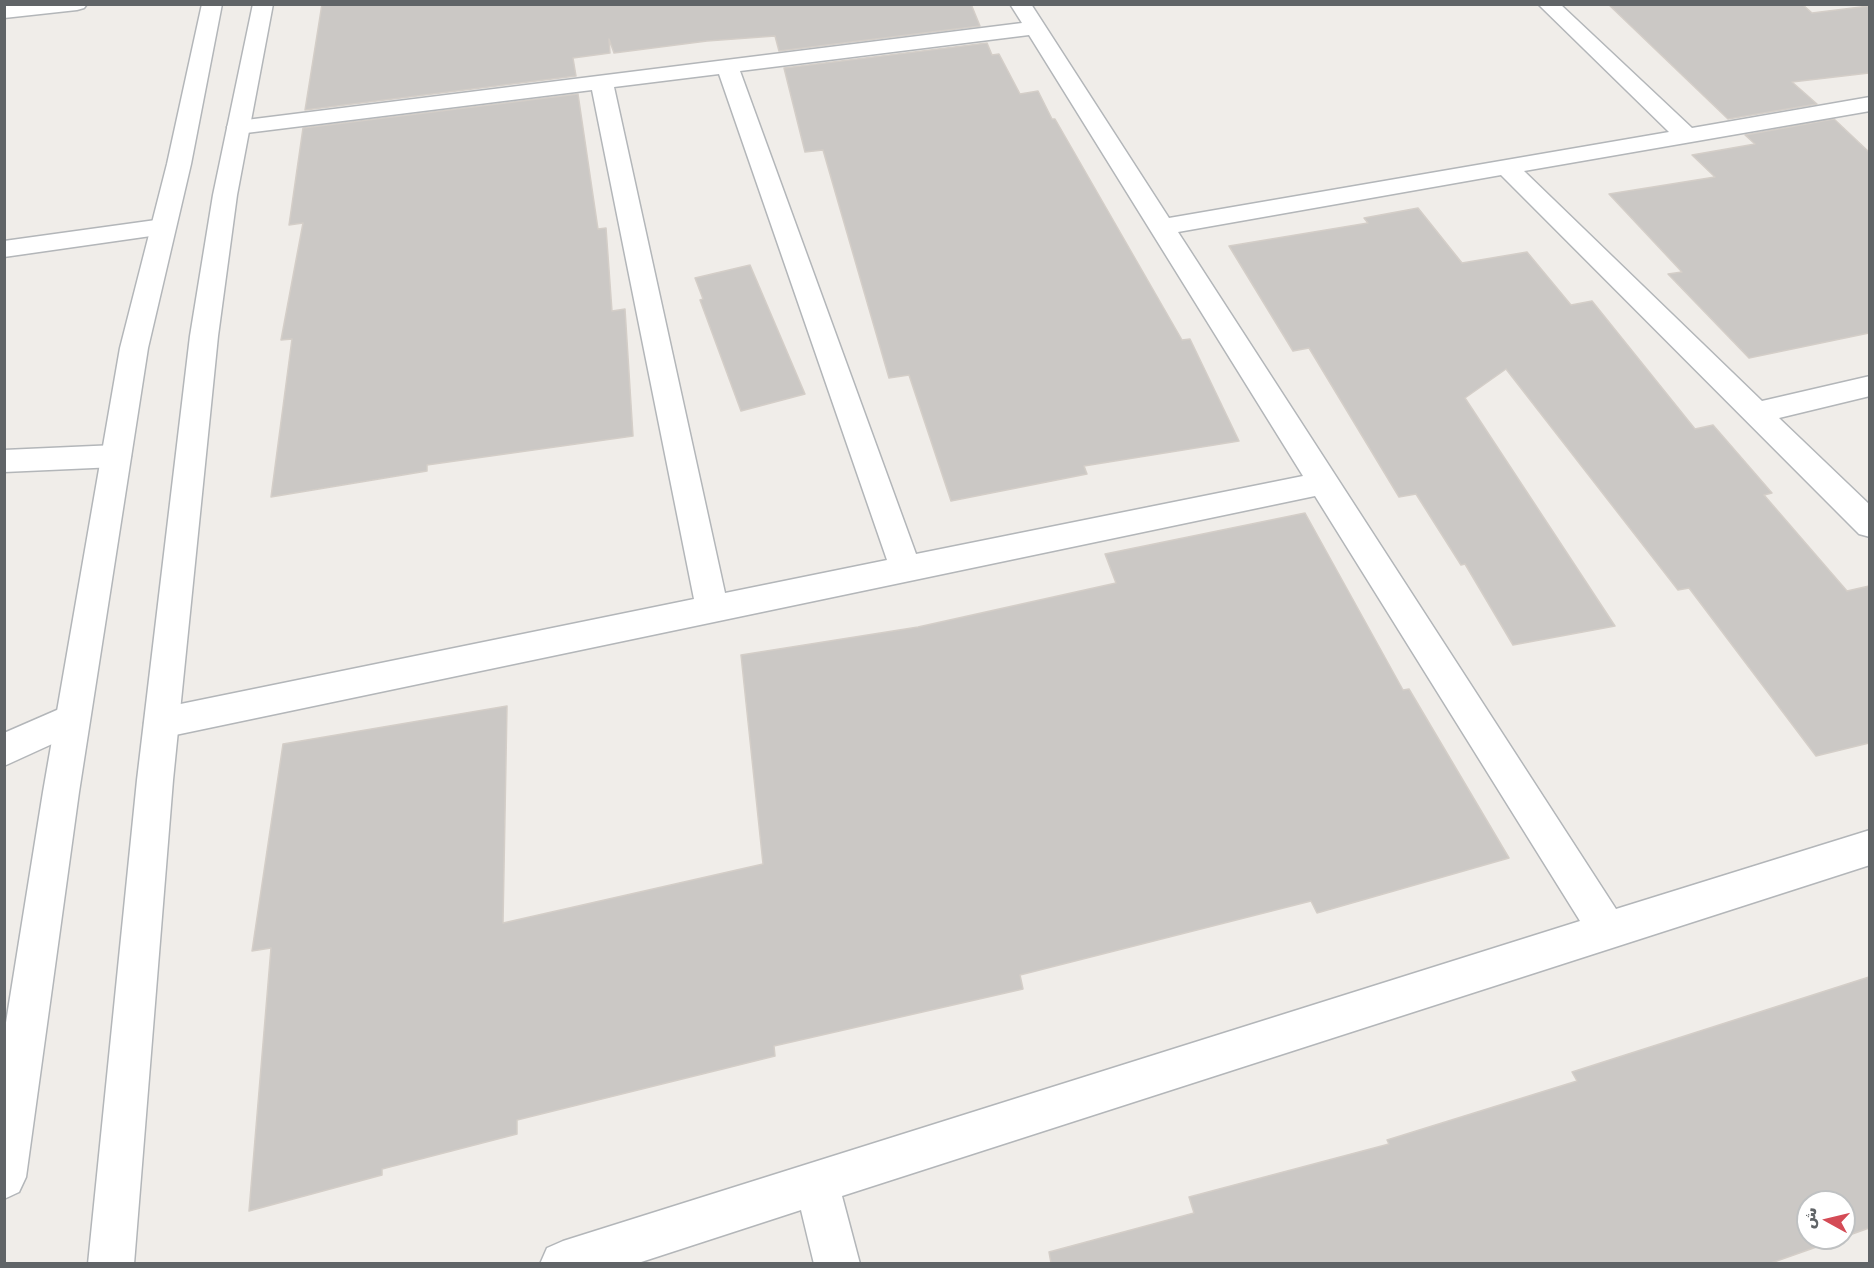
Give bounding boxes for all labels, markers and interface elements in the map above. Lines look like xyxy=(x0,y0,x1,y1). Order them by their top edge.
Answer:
north arrow xyxy=(1796,1190,1856,1250)
text: ش xyxy=(1799,1205,1821,1230)

